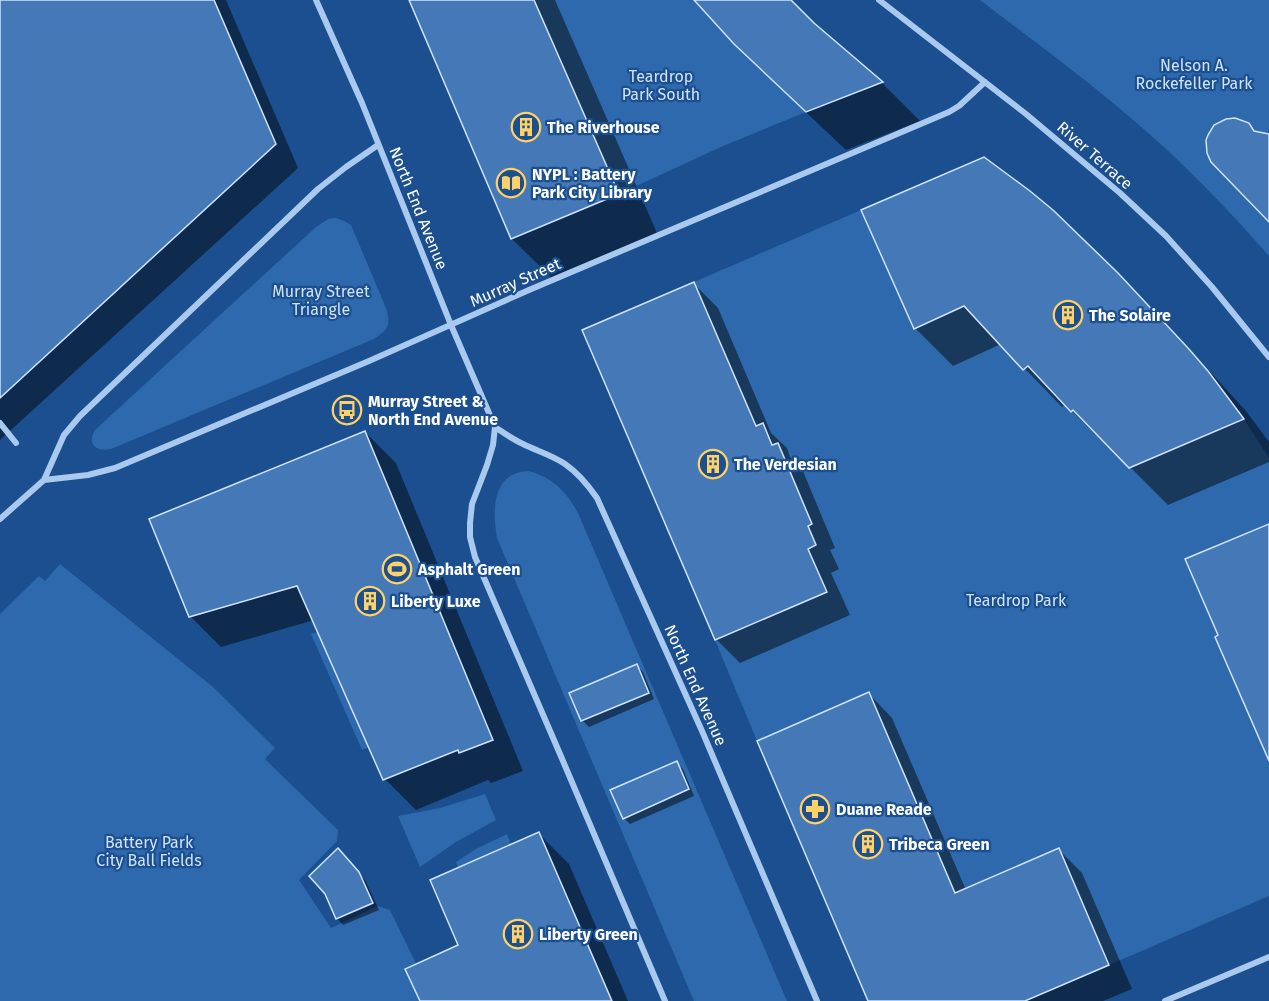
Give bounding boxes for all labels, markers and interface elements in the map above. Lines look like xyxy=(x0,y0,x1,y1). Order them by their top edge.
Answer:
park label: Nelson A. Rockefeller Park xyxy=(1135,56,1253,93)
park label: Teardrop Park South xyxy=(622,67,700,104)
building icon: The Riverhouse xyxy=(510,111,542,143)
street label: River Terrace xyxy=(1053,117,1136,193)
place label: The Riverhouse xyxy=(547,118,660,137)
street label: North End Avenue xyxy=(385,144,452,272)
place label: NYPL : Battery Park City Library xyxy=(532,165,653,202)
library icon: NYPL : Battery Park City Library xyxy=(495,167,527,199)
street label: Murray Street xyxy=(467,254,564,311)
park label: Murray Street Triangle xyxy=(272,282,370,319)
building icon: The Solaire xyxy=(1052,299,1084,331)
place label: The Solaire xyxy=(1089,306,1171,325)
place label: Murray Street & North End Avenue xyxy=(368,392,498,429)
bus stop icon: Murray Street & North End Avenue xyxy=(331,394,363,426)
building icon: The Verdesian xyxy=(697,448,729,480)
place label: The Verdesian xyxy=(734,455,837,474)
sports icon: Asphalt Green xyxy=(381,553,413,585)
place label: Asphalt Green xyxy=(417,560,520,579)
building icon: Liberty Luxe xyxy=(354,585,386,617)
park label: Teardrop Park xyxy=(966,591,1067,610)
place label: Liberty Luxe xyxy=(391,592,481,611)
street label: North End Avenue xyxy=(660,622,731,749)
pharmacy icon: Duane Reade xyxy=(799,793,831,825)
place label: Duane Reade xyxy=(836,800,932,819)
building icon: Tribeca Green xyxy=(852,828,884,860)
park label: Battery Park City Ball Fields xyxy=(96,833,202,870)
place label: Tribeca Green xyxy=(889,835,990,854)
building icon: Liberty Green xyxy=(502,918,534,950)
place label: Liberty Green xyxy=(539,925,638,944)

